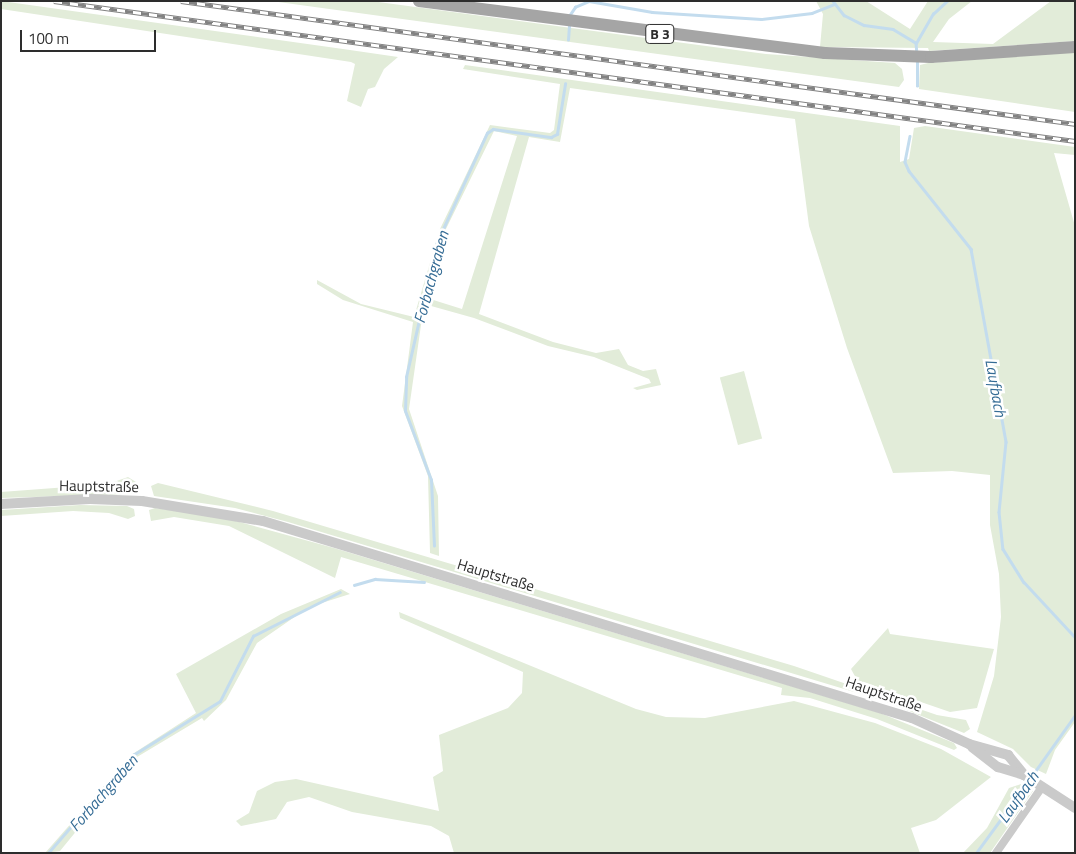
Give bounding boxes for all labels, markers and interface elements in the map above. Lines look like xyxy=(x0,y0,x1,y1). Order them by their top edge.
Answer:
scale bar xyxy=(22,20,159,52)
road number: B 3 xyxy=(645,22,675,46)
text: 100 m xyxy=(28,27,69,50)
water label: Forbachgraben xyxy=(409,229,453,325)
water label: Laufbach xyxy=(981,358,1011,418)
street label: Hauptstraße xyxy=(59,476,139,496)
street label: Hauptstraße xyxy=(455,555,537,595)
street label: Hauptstraße xyxy=(843,672,925,716)
water label: Forbachgraben xyxy=(65,751,141,835)
water label: Laufbach xyxy=(993,768,1043,826)

